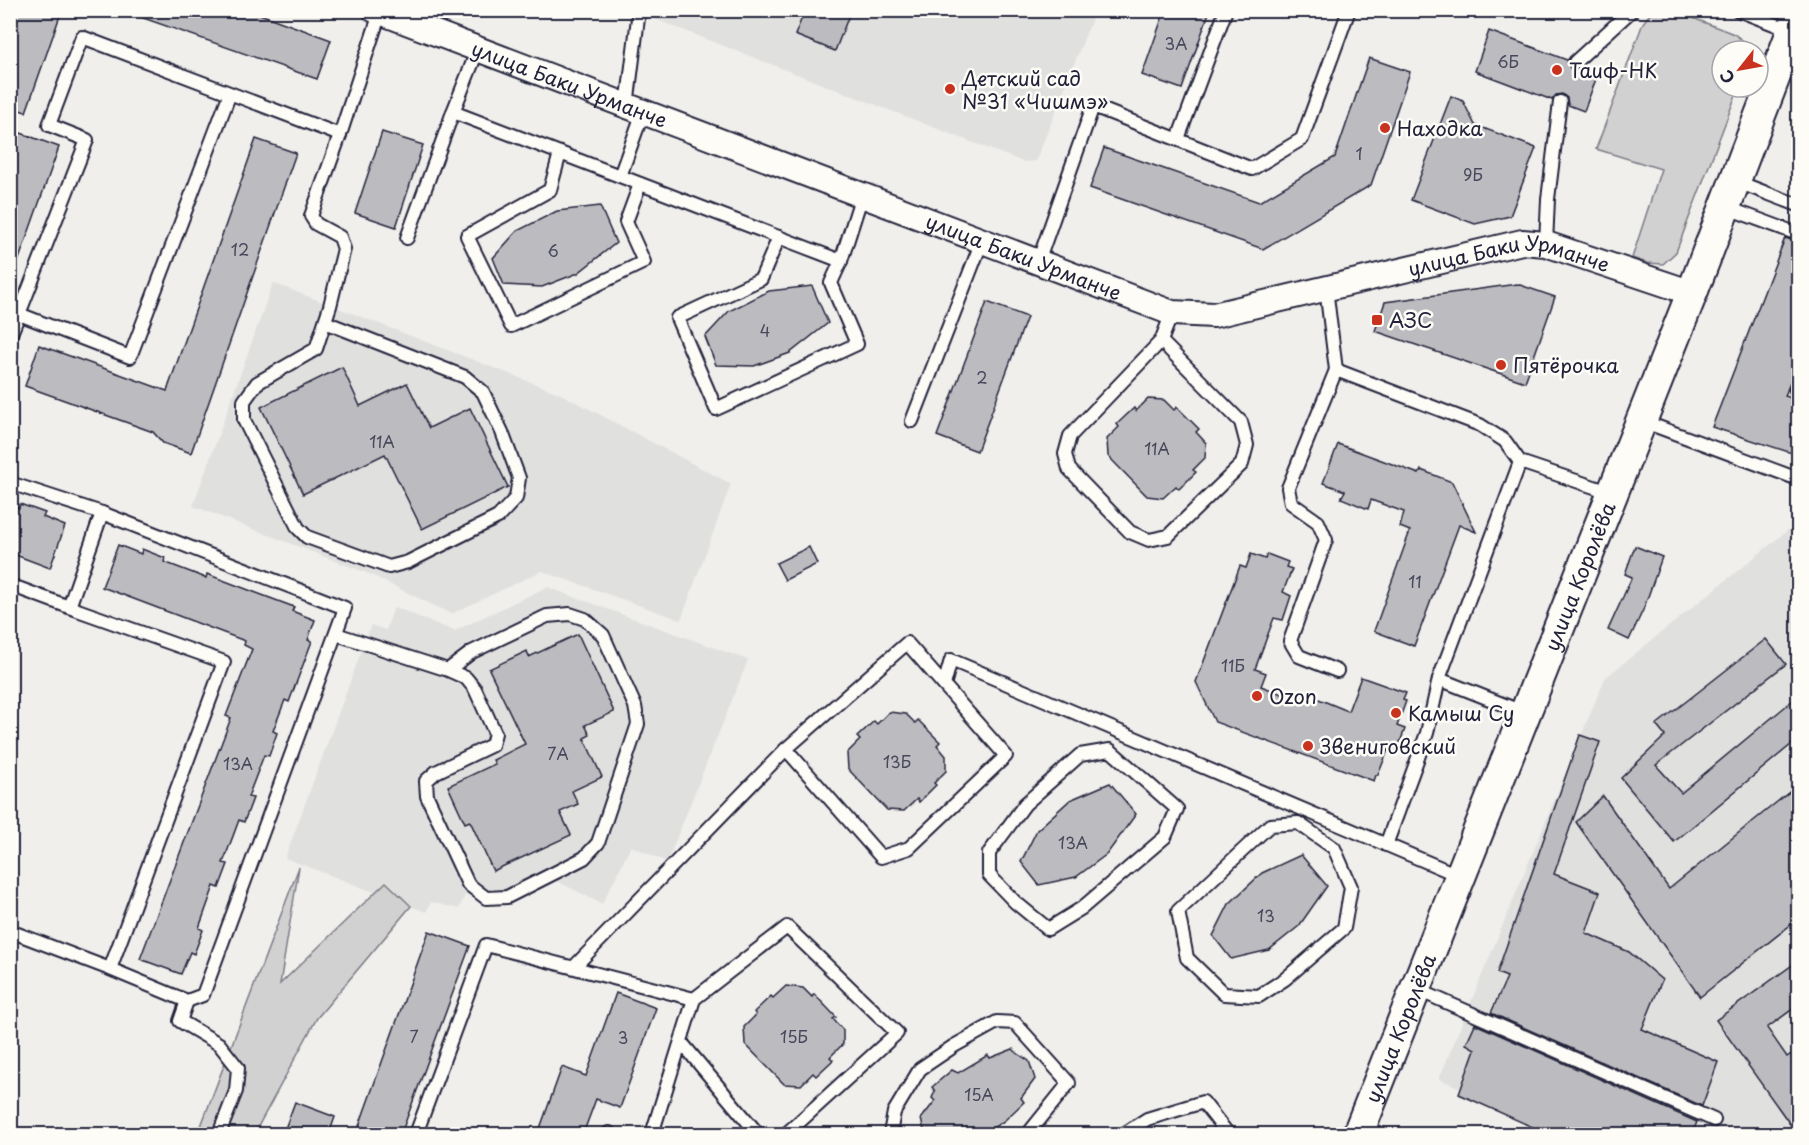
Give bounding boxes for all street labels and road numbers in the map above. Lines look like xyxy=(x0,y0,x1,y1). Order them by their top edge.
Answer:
street label: улица Баки Урманче xyxy=(467,33,672,135)
street label: улица Баки Урманче xyxy=(922,206,1126,307)
street label: улица Баки Урманче xyxy=(1405,227,1614,284)
street label: улица Королёва xyxy=(1536,497,1623,655)
street label: улица Королёва xyxy=(1357,949,1443,1107)

